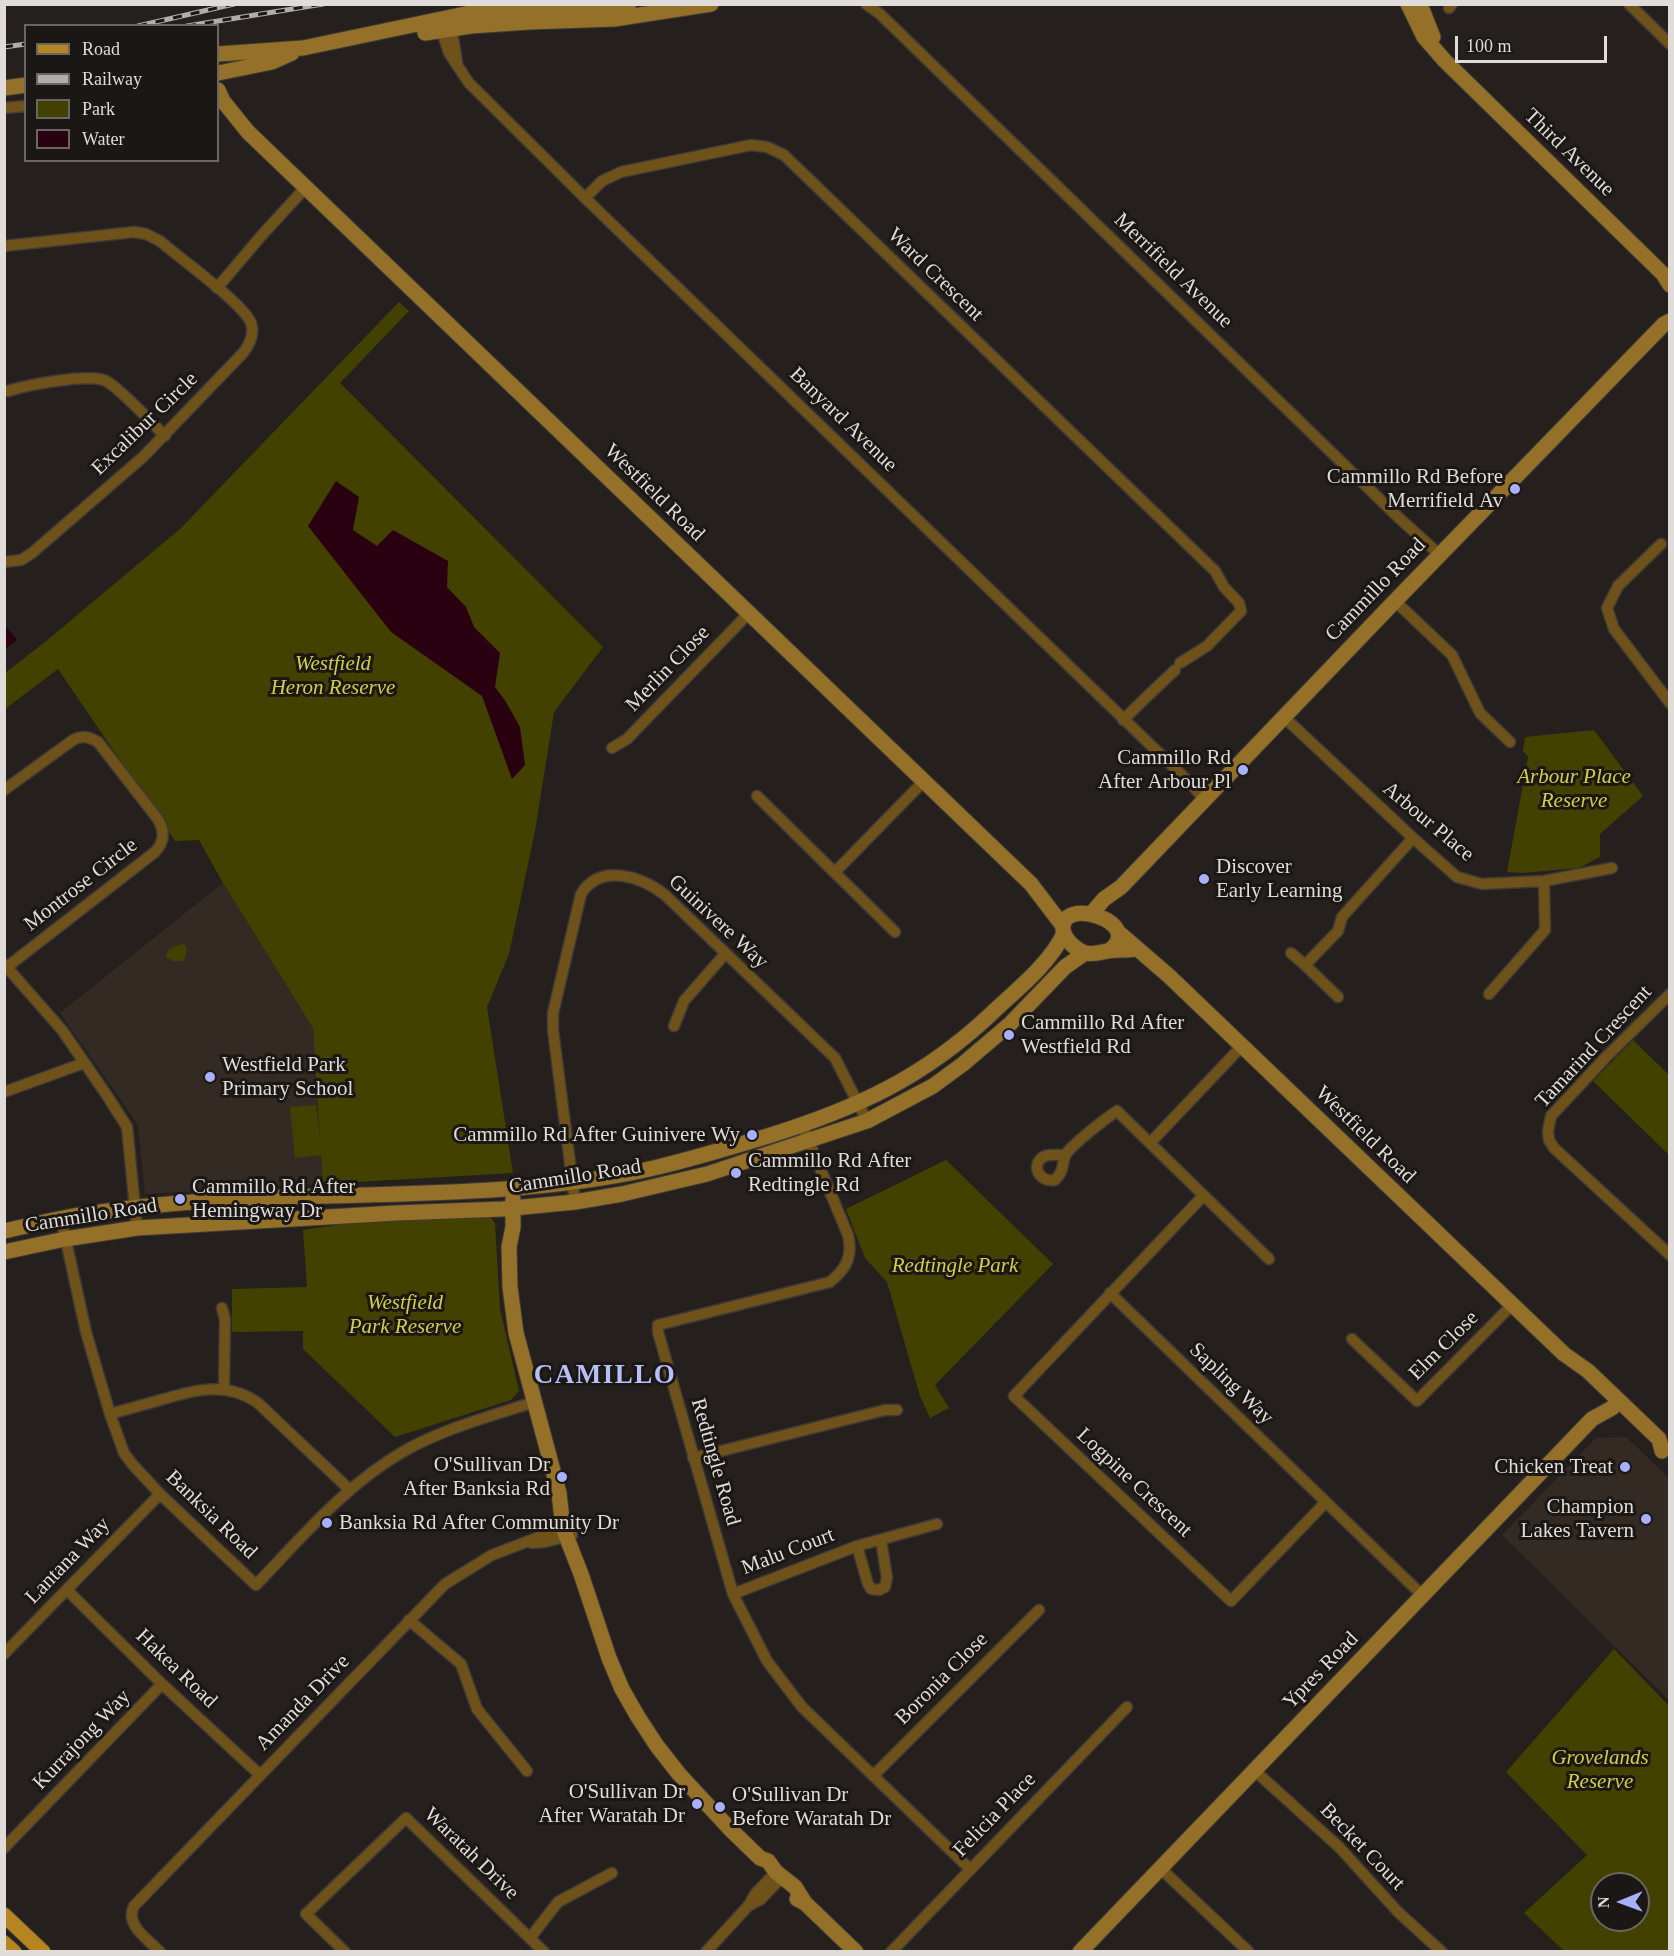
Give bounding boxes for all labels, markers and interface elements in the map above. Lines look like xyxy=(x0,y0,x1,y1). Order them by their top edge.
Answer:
legend xyxy=(24,24,219,162)
scale bar xyxy=(1458,24,1610,62)
text: 100 m xyxy=(1466,36,1512,56)
text: Road xyxy=(82,39,120,59)
text: Railway xyxy=(82,69,142,89)
text: Park xyxy=(82,99,115,119)
street label: Third Avenue xyxy=(1519,104,1619,202)
text: Water xyxy=(82,129,125,149)
street label: Merrifield Avenue xyxy=(1108,208,1238,334)
street label: Ward Crescent xyxy=(882,223,988,327)
street label: Banyard Avenue xyxy=(784,362,902,478)
street label: Excalibur Circle xyxy=(87,367,203,481)
street label: Westfield Road xyxy=(599,439,709,547)
place label: Cammillo Rd Before Merrifield Av xyxy=(1327,464,1503,514)
marker: Cammillo Rd Before Merrifield Av xyxy=(1508,482,1522,496)
street label: Cammillo Road xyxy=(1321,533,1431,647)
street label: Merlin Close xyxy=(621,621,715,717)
park label: Westfield Heron Reserve xyxy=(271,651,395,701)
place label: Cammillo Rd After Arbour Pl xyxy=(1098,745,1231,795)
marker: Cammillo Rd After Arbour Pl xyxy=(1236,763,1250,777)
park label: Arbour Place Reserve xyxy=(1517,764,1631,814)
street label: Arbour Place xyxy=(1377,777,1479,867)
street label: Montrose Circle xyxy=(19,833,143,937)
place label: Discover Early Learning xyxy=(1216,854,1343,904)
street label: Guinivere Way xyxy=(663,869,773,975)
marker: Discover Early Learning xyxy=(1197,872,1211,886)
street label: Tamarind Crescent xyxy=(1531,980,1657,1114)
place label: Cammillo Rd After Westfield Rd xyxy=(1021,1010,1184,1060)
marker: Cammillo Rd After Westfield Rd xyxy=(1002,1028,1016,1042)
place label: Westfield Park Primary School xyxy=(222,1052,353,1102)
marker: Westfield Park Primary School xyxy=(203,1070,217,1084)
street label: Westfield Road xyxy=(1310,1081,1420,1189)
place label: Cammillo Rd After Guinivere Wy xyxy=(453,1122,740,1148)
marker: Cammillo Rd After Guinivere Wy xyxy=(745,1128,759,1142)
place label: Cammillo Rd After Redtingle Rd xyxy=(748,1148,911,1198)
street label: Cammillo Road xyxy=(507,1154,643,1200)
marker: Cammillo Rd After Redtingle Rd xyxy=(729,1166,743,1180)
place label: Cammillo Rd After Hemingway Dr xyxy=(192,1174,355,1224)
marker: Cammillo Rd After Hemingway Dr xyxy=(173,1192,187,1206)
street label: Cammillo Road xyxy=(23,1193,159,1239)
park label: Redtingle Park xyxy=(892,1253,1018,1279)
park label: Westfield Park Reserve xyxy=(349,1290,461,1340)
street label: Elm Close xyxy=(1404,1306,1484,1386)
street label: Sapling Way xyxy=(1184,1338,1278,1430)
district label: CAMILLO xyxy=(534,1360,676,1392)
street label: Redtingle Road xyxy=(685,1395,745,1529)
street label: Logpine Crescent xyxy=(1071,1423,1197,1543)
place label: O'Sullivan Dr After Banksia Rd xyxy=(403,1452,550,1502)
place label: Chicken Treat xyxy=(1494,1454,1613,1480)
marker: Chicken Treat xyxy=(1618,1460,1632,1474)
street label: Banksia Road xyxy=(160,1465,262,1565)
marker: O'Sullivan Dr After Banksia Rd xyxy=(555,1470,569,1484)
place label: Champion Lakes Tavern xyxy=(1521,1494,1634,1544)
place label: Banksia Rd After Community Dr xyxy=(339,1510,619,1536)
street label: Lantana Way xyxy=(20,1512,116,1610)
marker: Champion Lakes Tavern xyxy=(1639,1512,1653,1526)
marker: Banksia Rd After Community Dr xyxy=(320,1516,334,1530)
street label: Malu Court xyxy=(738,1523,838,1581)
street label: Hakea Road xyxy=(130,1624,222,1714)
street label: Boronia Close xyxy=(890,1627,994,1731)
street label: Ypres Road xyxy=(1278,1627,1364,1715)
street label: Amanda Drive xyxy=(251,1650,355,1756)
street label: Kurrajong Way xyxy=(28,1685,136,1795)
park label: Grovelands Reserve xyxy=(1551,1745,1649,1795)
street label: Felicia Place xyxy=(948,1767,1042,1863)
place label: O'Sullivan Dr After Waratah Dr xyxy=(539,1779,685,1829)
place label: O'Sullivan Dr Before Waratah Dr xyxy=(732,1782,891,1832)
marker: O'Sullivan Dr After Waratah Dr xyxy=(690,1797,704,1811)
street label: Becket Court xyxy=(1314,1798,1410,1896)
marker: O'Sullivan Dr Before Waratah Dr xyxy=(713,1800,727,1814)
street label: Waratah Drive xyxy=(418,1802,524,1906)
north arrow xyxy=(1590,1872,1650,1932)
text: N xyxy=(1595,1896,1612,1908)

